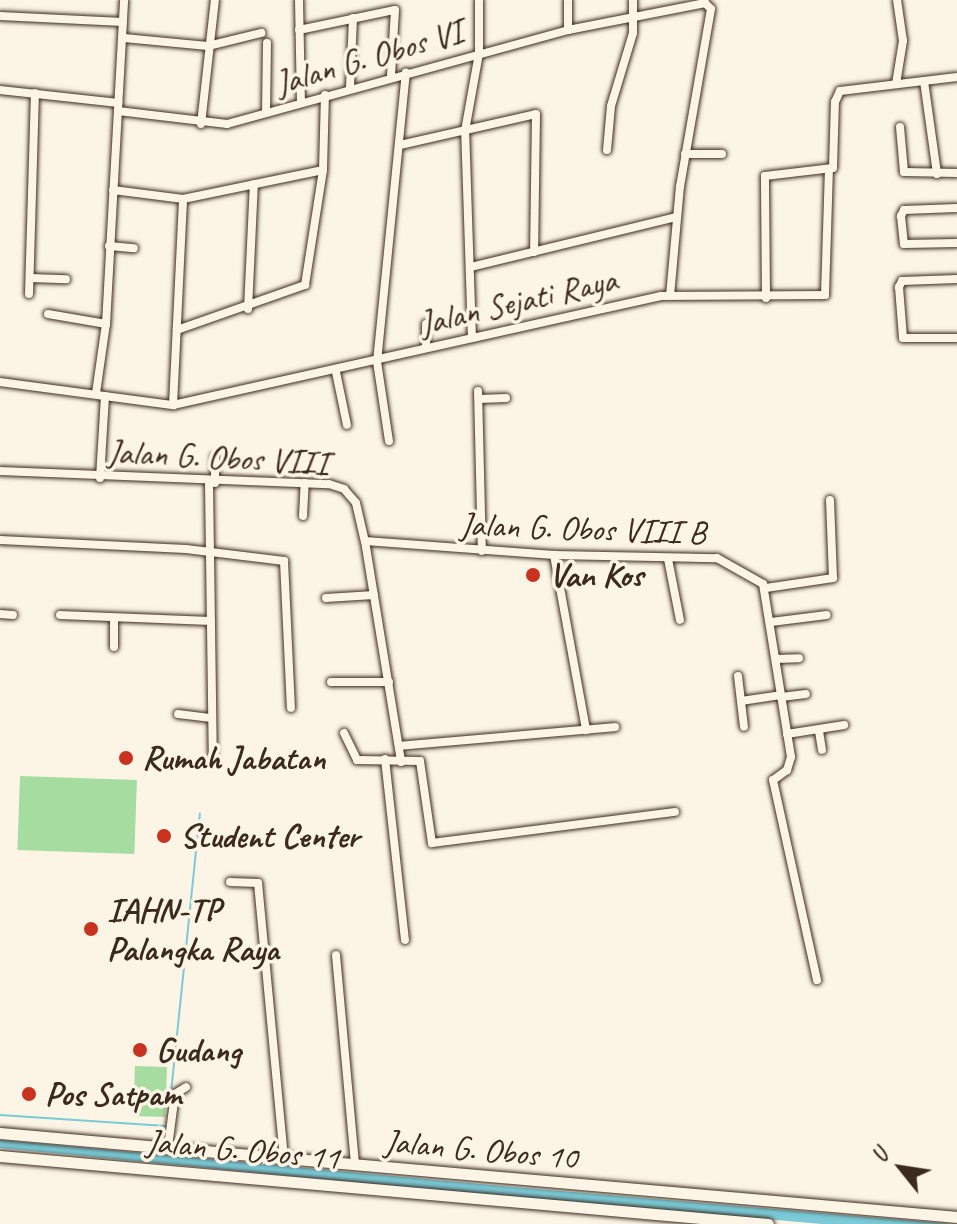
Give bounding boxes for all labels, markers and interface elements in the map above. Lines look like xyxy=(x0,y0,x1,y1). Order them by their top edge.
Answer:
street label: Jalan G. Obos VI xyxy=(271,11,467,103)
street label: Jalan Sejati Raya xyxy=(417,259,619,343)
street label: Jalan G. Obos VIII xyxy=(107,431,329,483)
street label: Jalan G. Obos VIII B xyxy=(459,503,707,553)
place label: Van Kos xyxy=(549,555,643,595)
marker: Van Kos xyxy=(524,566,542,584)
place label: Rumah Jabatan xyxy=(142,738,325,778)
marker: Rumah Jabatan xyxy=(117,749,135,767)
place label: Student Center xyxy=(180,816,359,856)
marker: Student Center xyxy=(155,827,173,845)
place label: IAHN-TP Palangka Raya xyxy=(107,889,278,968)
marker: IAHN-TP Palangka Raya xyxy=(82,920,100,938)
place label: Gudang xyxy=(156,1030,241,1070)
marker: Gudang xyxy=(131,1041,149,1059)
place label: Pos Satpam xyxy=(45,1074,181,1114)
marker: Pos Satpam xyxy=(20,1085,38,1103)
street label: Jalan G. Obos 11 xyxy=(145,1120,341,1178)
street label: Jalan G. Obos 10 xyxy=(383,1120,579,1178)
north arrow xyxy=(861,1128,941,1208)
text: U xyxy=(865,1144,895,1168)

